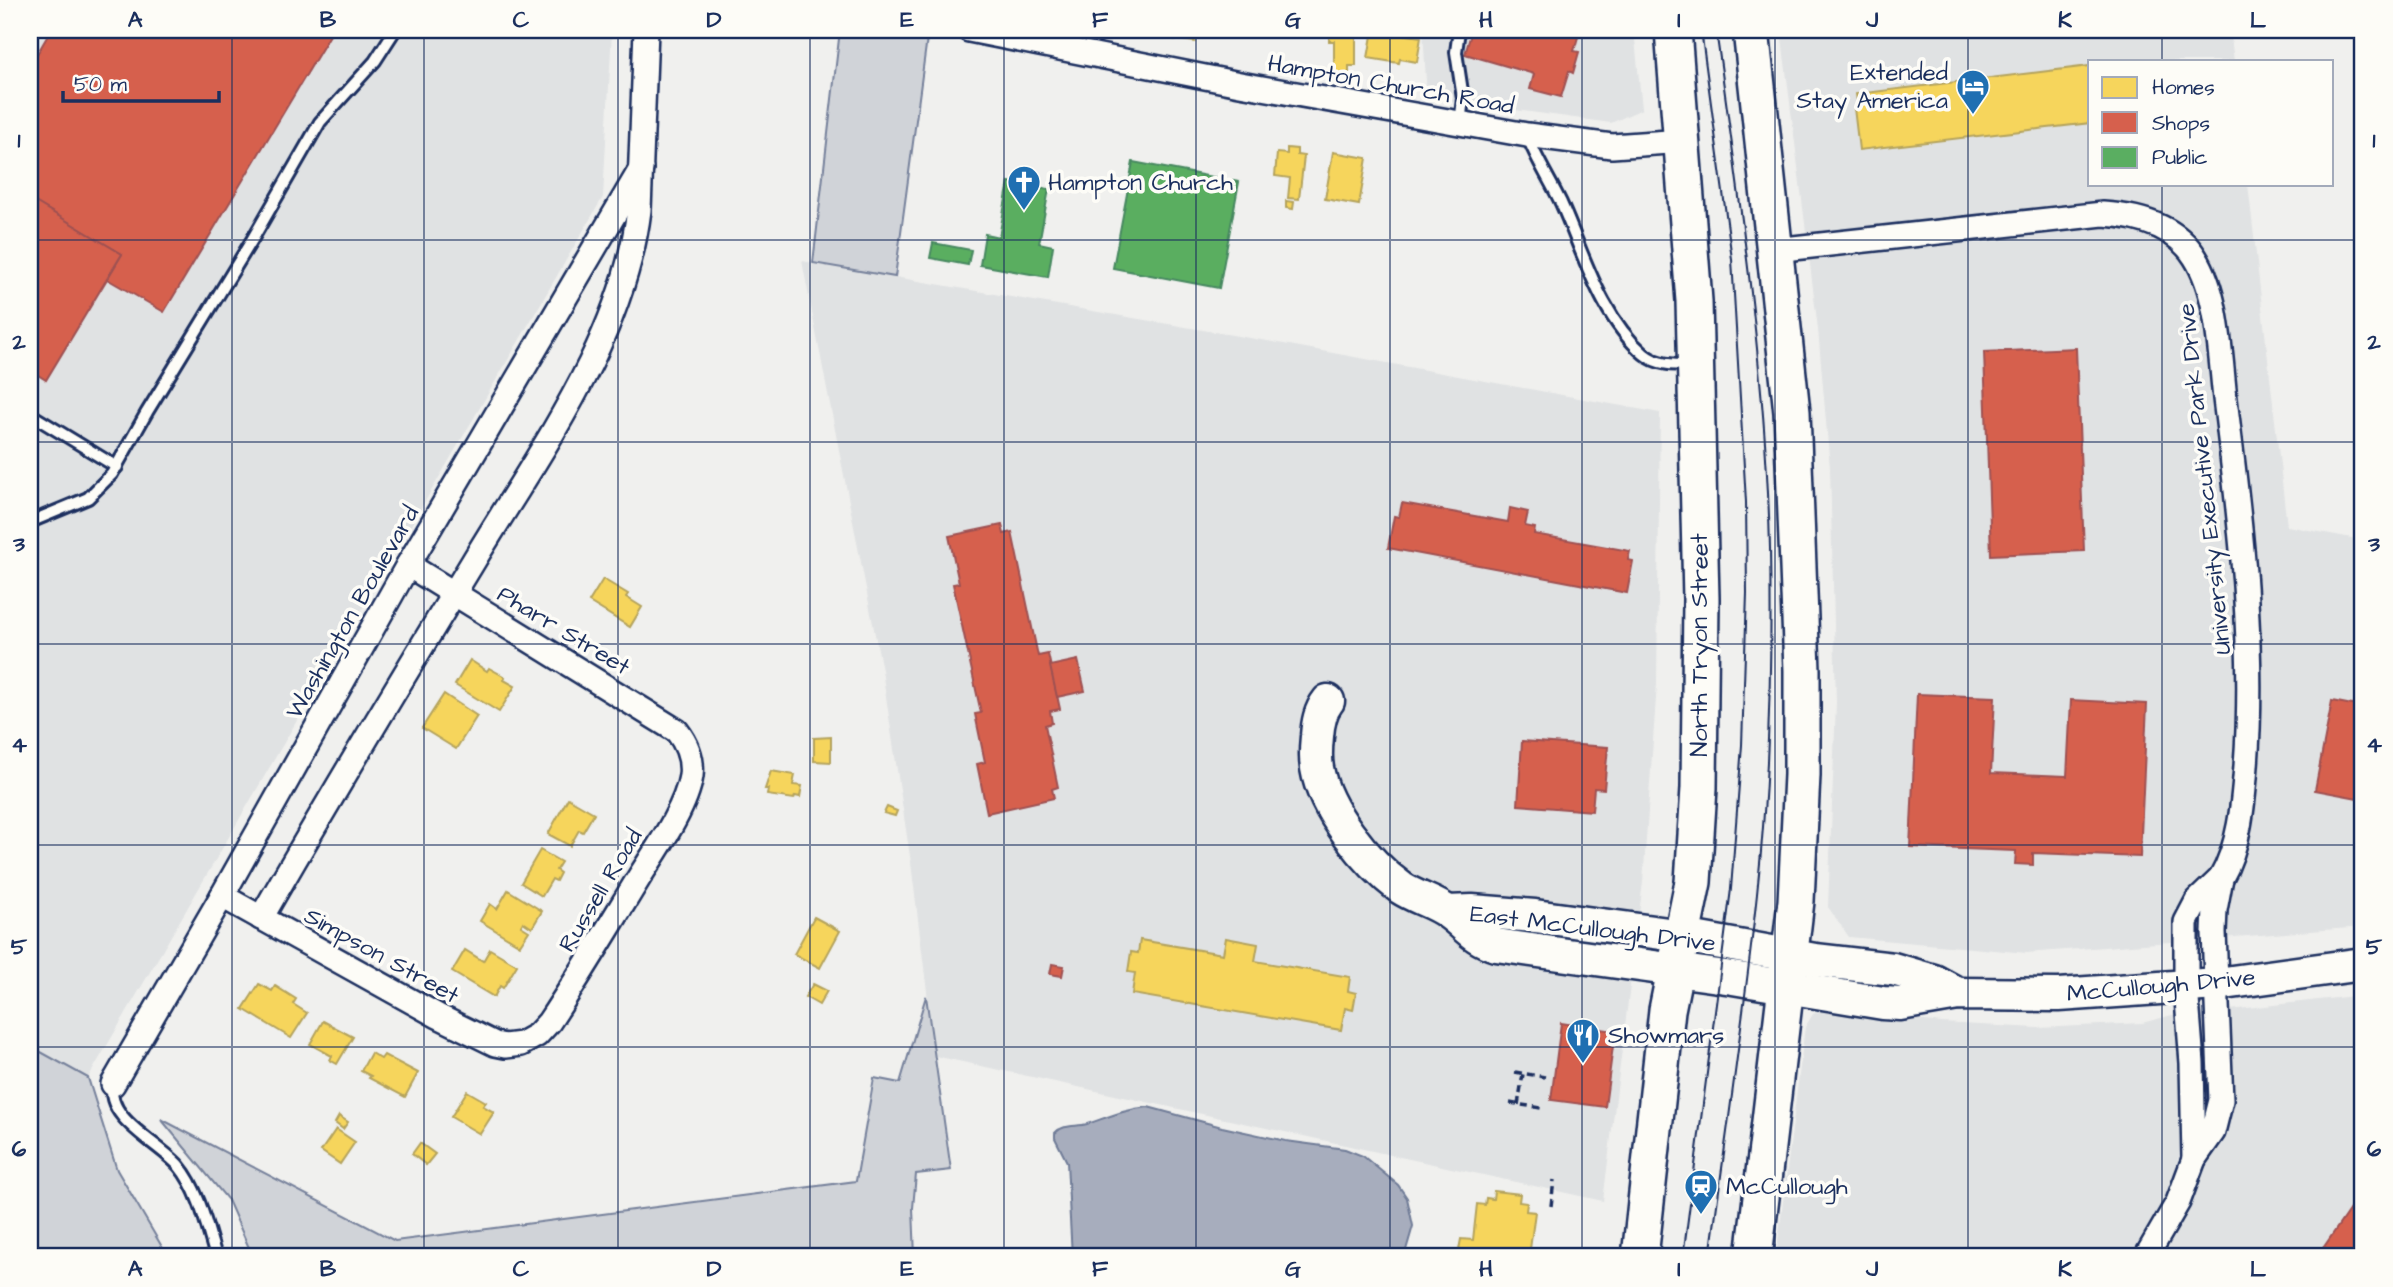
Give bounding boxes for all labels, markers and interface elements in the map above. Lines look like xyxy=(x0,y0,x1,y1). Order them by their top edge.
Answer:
text: A xyxy=(128,4,143,36)
text: B xyxy=(320,4,337,36)
text: C xyxy=(513,4,530,36)
text: D xyxy=(707,4,722,36)
text: E xyxy=(900,4,914,36)
text: F xyxy=(1092,4,1109,36)
text: G xyxy=(1285,4,1301,36)
text: H xyxy=(1479,4,1493,36)
text: I xyxy=(1677,4,1681,36)
text: J xyxy=(1865,4,1879,36)
text: K xyxy=(2058,4,2073,36)
text: L xyxy=(2250,4,2266,36)
street label: Hampton Church Road xyxy=(1265,47,1517,123)
place label: Extended Stay America xyxy=(1797,56,1948,119)
scale bar xyxy=(63,60,219,104)
legend xyxy=(2088,60,2334,186)
hotel icon: Extended Stay America xyxy=(1954,67,1992,116)
text: 50 m xyxy=(74,70,128,99)
text: Homes xyxy=(2152,73,2215,102)
text: Shops xyxy=(2152,109,2210,139)
text: 1 xyxy=(18,124,21,156)
text: 1 xyxy=(2373,124,2376,156)
text: Public xyxy=(2152,143,2208,172)
church icon: Hampton Church xyxy=(1005,163,1043,212)
place label: Hampton Church xyxy=(1048,166,1233,200)
street label: University Executive Park Drive xyxy=(2170,301,2241,656)
text: 2 xyxy=(11,326,26,358)
text: 2 xyxy=(2366,326,2381,358)
street label: Washington Boulevard xyxy=(278,500,429,726)
text: 3 xyxy=(12,528,25,560)
text: 3 xyxy=(2367,528,2380,560)
street label: North Tryon Street xyxy=(1683,533,1718,757)
street label: Pharr Street xyxy=(491,578,637,684)
text: 4 xyxy=(11,729,27,761)
text: 4 xyxy=(2366,729,2382,761)
street label: Russell Road xyxy=(551,822,651,959)
street label: East McCullough Drive xyxy=(1468,897,1718,962)
street label: Simpson Street xyxy=(298,899,465,1013)
text: 5 xyxy=(11,931,28,963)
text: 5 xyxy=(2366,931,2383,963)
street label: McCullough Drive xyxy=(2065,961,2257,1012)
restaurant icon: Showmars xyxy=(1564,1016,1602,1065)
place label: Showmars xyxy=(1608,1019,1724,1053)
text: 6 xyxy=(12,1133,27,1165)
text: 6 xyxy=(2367,1133,2382,1165)
station icon: McCullough xyxy=(1682,1167,1720,1216)
place label: McCullough xyxy=(1726,1170,1848,1205)
text: A xyxy=(128,1253,143,1285)
text: B xyxy=(320,1253,337,1285)
text: C xyxy=(513,1253,530,1285)
text: D xyxy=(707,1253,722,1285)
text: E xyxy=(900,1253,914,1285)
text: F xyxy=(1092,1253,1109,1285)
text: G xyxy=(1285,1253,1301,1285)
text: H xyxy=(1479,1253,1493,1285)
text: I xyxy=(1677,1253,1681,1285)
text: J xyxy=(1865,1253,1879,1285)
text: K xyxy=(2058,1253,2073,1285)
text: L xyxy=(2250,1253,2266,1285)

